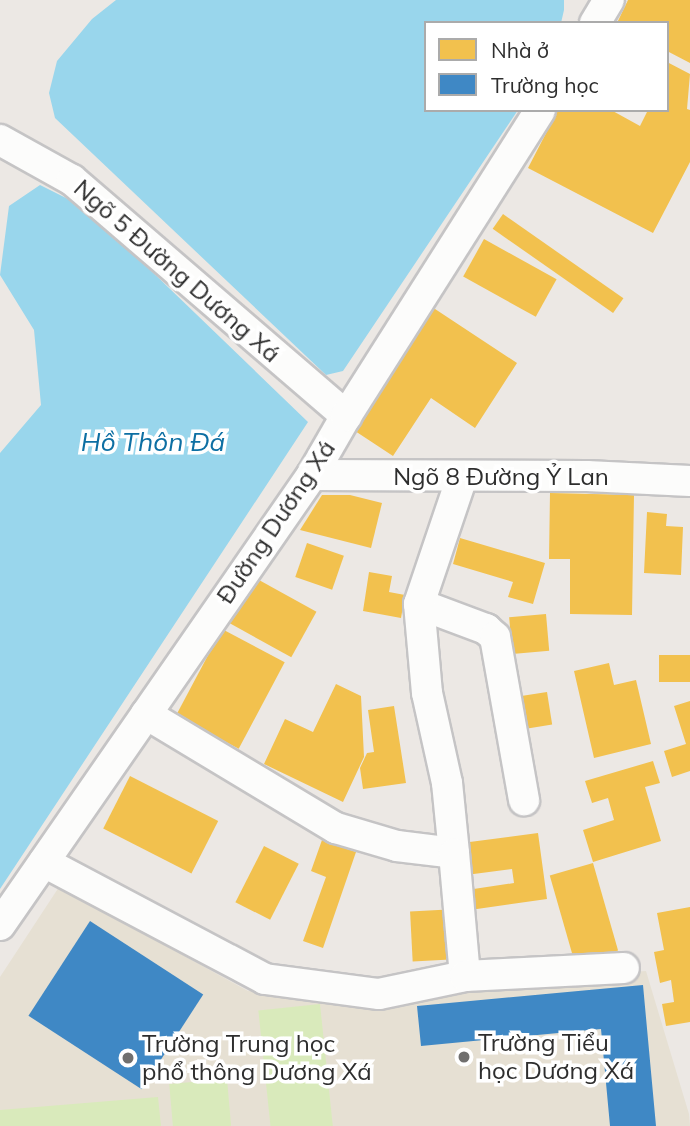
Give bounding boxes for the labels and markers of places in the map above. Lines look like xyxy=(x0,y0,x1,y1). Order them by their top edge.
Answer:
place label: Trường Tiểu học Dương Xá xyxy=(478,1029,634,1085)
place label: Trường Trung học phổ thông Dương Xá xyxy=(142,1030,372,1086)
marker: Trường Tiểu học Dương Xá xyxy=(456,1049,472,1065)
marker: Trường Trung học phổ thông Dương Xá xyxy=(120,1050,136,1066)

